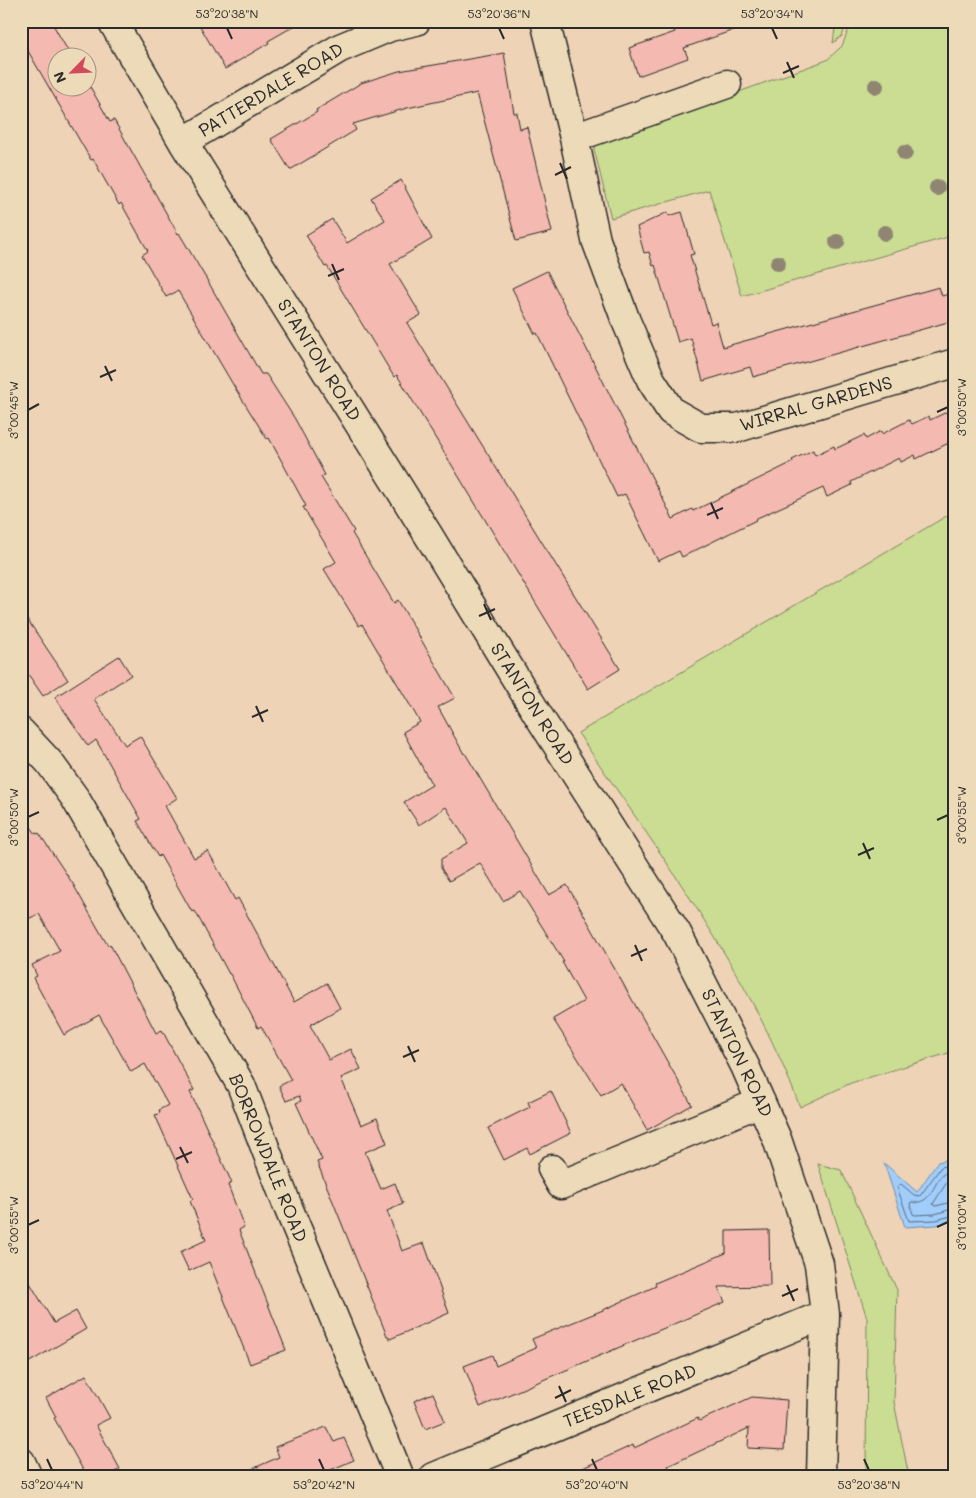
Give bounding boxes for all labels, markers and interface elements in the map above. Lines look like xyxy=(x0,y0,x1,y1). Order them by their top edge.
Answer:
text: 53°20'38"N xyxy=(196,5,258,21)
text: 53°20'36"N xyxy=(468,5,530,21)
text: 53°20'34"N xyxy=(741,5,803,21)
street label: PATTERDALE ROAD xyxy=(194,36,347,142)
north arrow xyxy=(48,48,98,98)
text: N xyxy=(49,69,71,86)
street label: STANTON ROAD xyxy=(273,294,367,425)
street label: WIRRAL GARDENS xyxy=(737,370,895,436)
text: 3°00'50"W xyxy=(953,378,969,436)
text: 3°00'45"W xyxy=(5,381,21,439)
street label: STANTON ROAD xyxy=(486,638,580,769)
text: 3°00'55"W xyxy=(953,786,969,844)
text: 3°00'50"W xyxy=(5,788,21,846)
street label: STANTON ROAD xyxy=(696,984,779,1121)
street label: BORROWDALE ROAD xyxy=(224,1070,314,1245)
text: 3°01'00"W xyxy=(953,1194,969,1250)
text: 3°00'55"W xyxy=(5,1196,21,1254)
street label: TEESDALE ROAD xyxy=(559,1357,700,1433)
text: 53°20'44"N xyxy=(21,1476,83,1492)
text: 53°20'42"N xyxy=(293,1476,355,1492)
text: 53°20'40"N xyxy=(566,1476,628,1492)
text: 53°20'38"N xyxy=(838,1476,900,1492)

